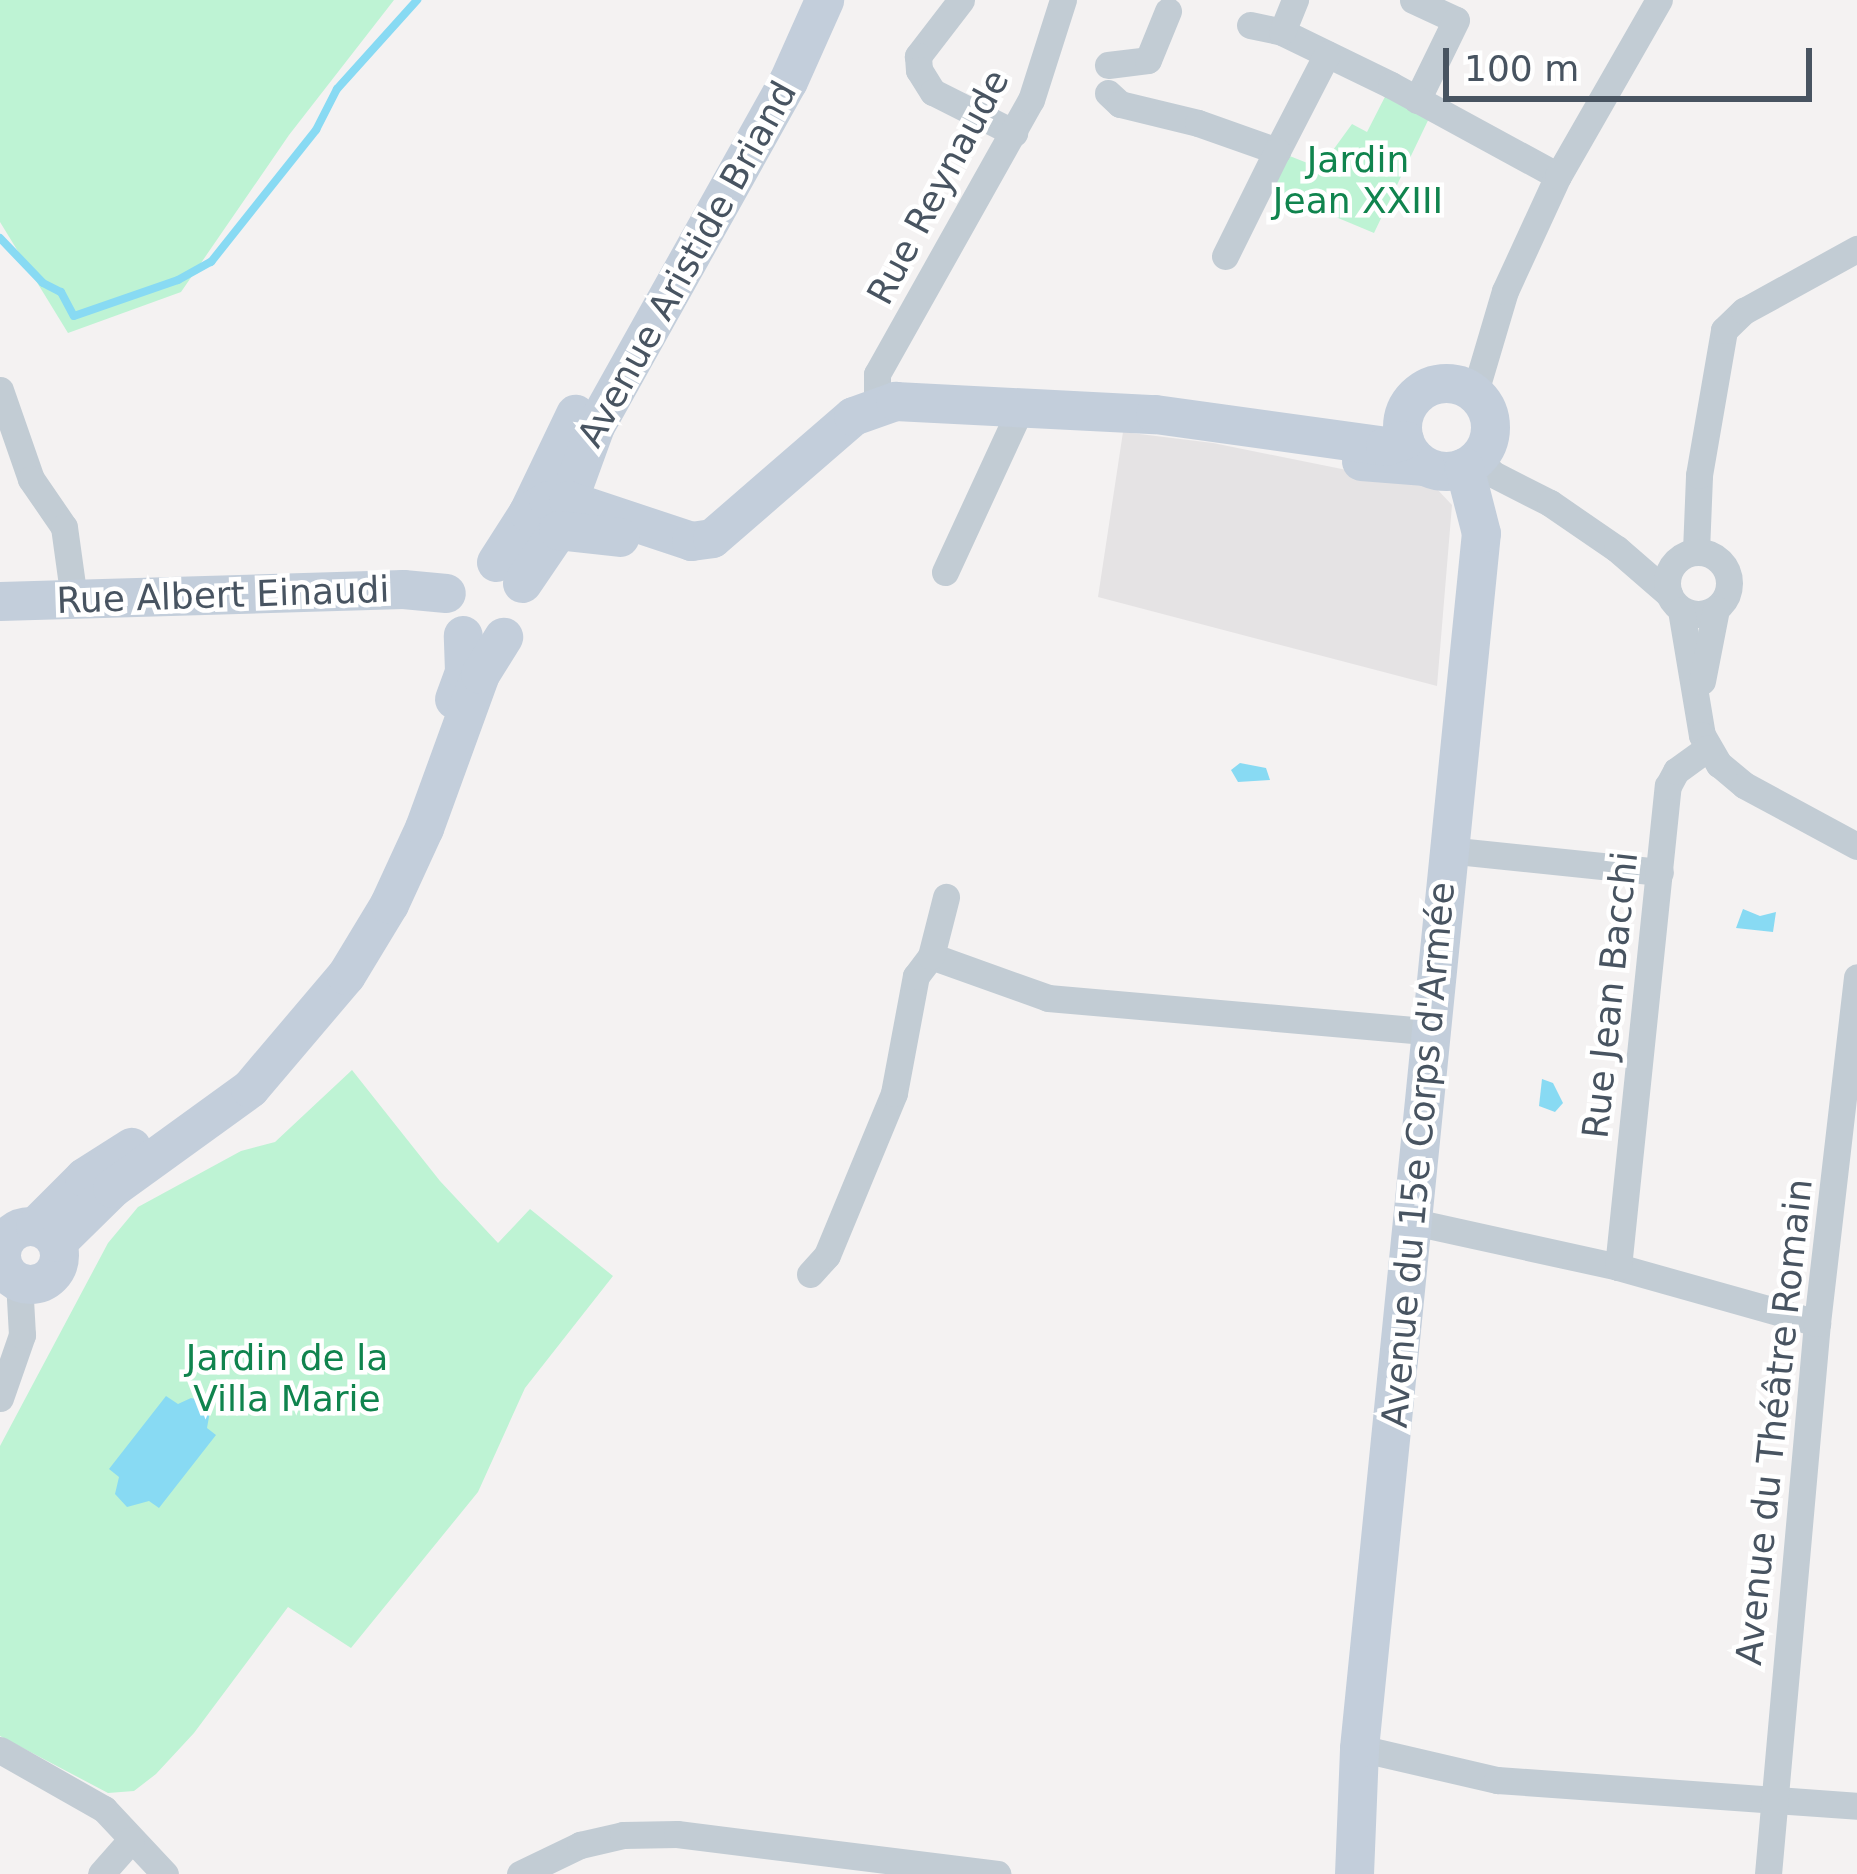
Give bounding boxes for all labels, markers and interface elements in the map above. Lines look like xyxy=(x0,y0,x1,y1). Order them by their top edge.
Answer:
scale bar xyxy=(1449,24,1818,98)
text: 100 m xyxy=(1464,48,1579,89)
street label: Rue Reynaude xyxy=(858,62,1018,312)
street label: Avenue Aristide Briand xyxy=(568,74,806,454)
park label: Jardin Jean XXIII xyxy=(1273,137,1443,222)
street label: Rue Albert Einaudi xyxy=(56,568,390,622)
street label: Rue Jean Bacchi xyxy=(1573,850,1647,1140)
street label: Avenue du 15e Corps d'Armée xyxy=(1373,880,1463,1430)
street label: Avenue du Théâtre Romain xyxy=(1727,1177,1821,1667)
park label: Jardin de la Villa Marie xyxy=(186,1335,388,1420)

